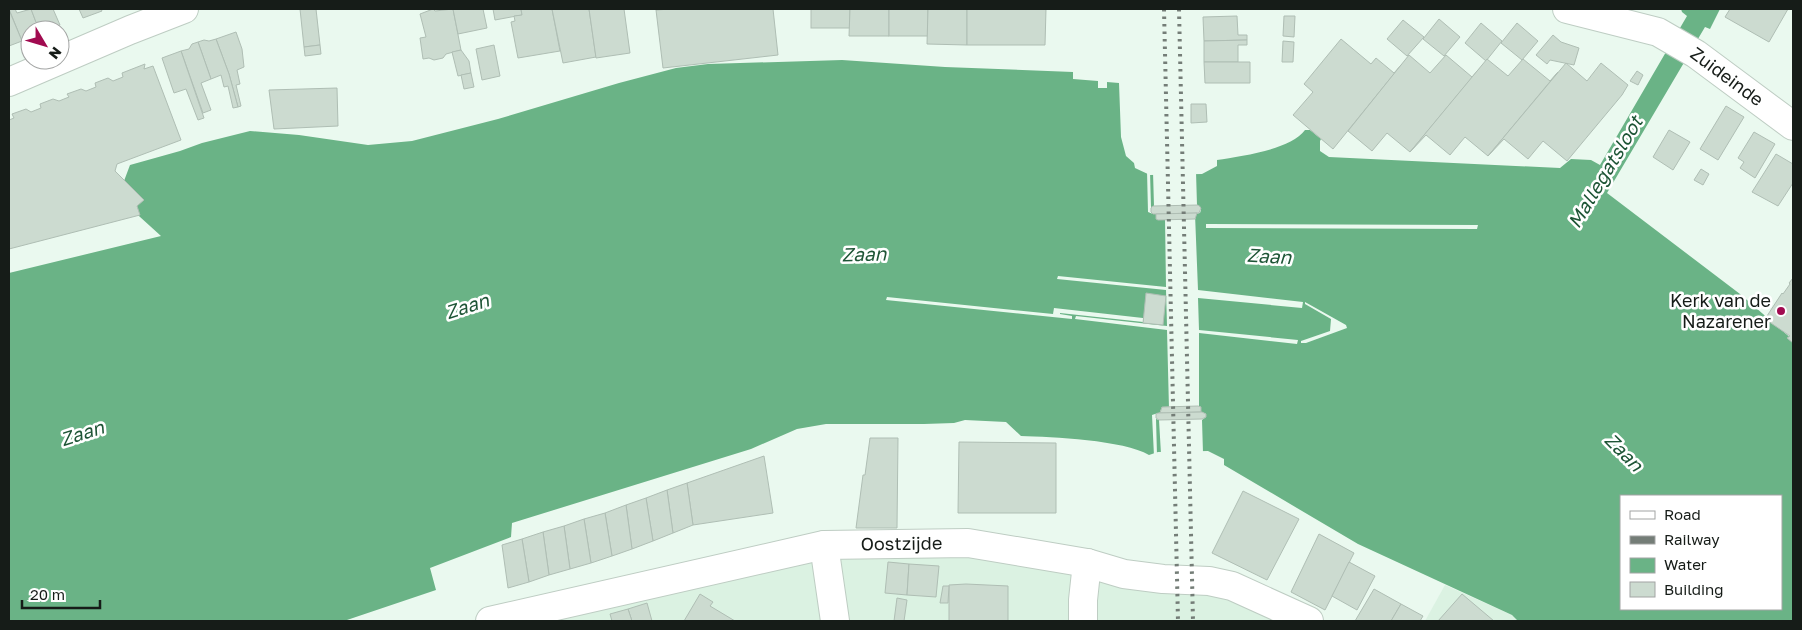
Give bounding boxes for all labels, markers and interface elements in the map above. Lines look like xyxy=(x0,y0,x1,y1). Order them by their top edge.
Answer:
north arrow xyxy=(20,20,70,70)
street label: Zuideinde xyxy=(1687,42,1768,110)
text: N xyxy=(46,44,66,63)
water label: Mallegatsloot xyxy=(1562,110,1648,232)
water label: Zaan xyxy=(842,242,888,265)
water label: Zaan xyxy=(1246,243,1293,268)
water label: Zaan xyxy=(442,287,493,323)
place label: Kerk van de Nazarener xyxy=(1670,289,1771,332)
marker: Kerk van de Nazarener xyxy=(1775,305,1787,317)
water label: Zaan xyxy=(57,414,108,450)
water label: Zaan xyxy=(1600,428,1649,476)
legend xyxy=(1620,495,1782,610)
text: Road xyxy=(1664,505,1701,523)
text: Railway xyxy=(1664,530,1720,548)
street label: Oostzijde xyxy=(860,531,942,554)
text: Water xyxy=(1664,555,1707,573)
scale bar xyxy=(22,578,100,610)
text: Building xyxy=(1664,580,1724,598)
text: 20 m xyxy=(30,585,65,603)

